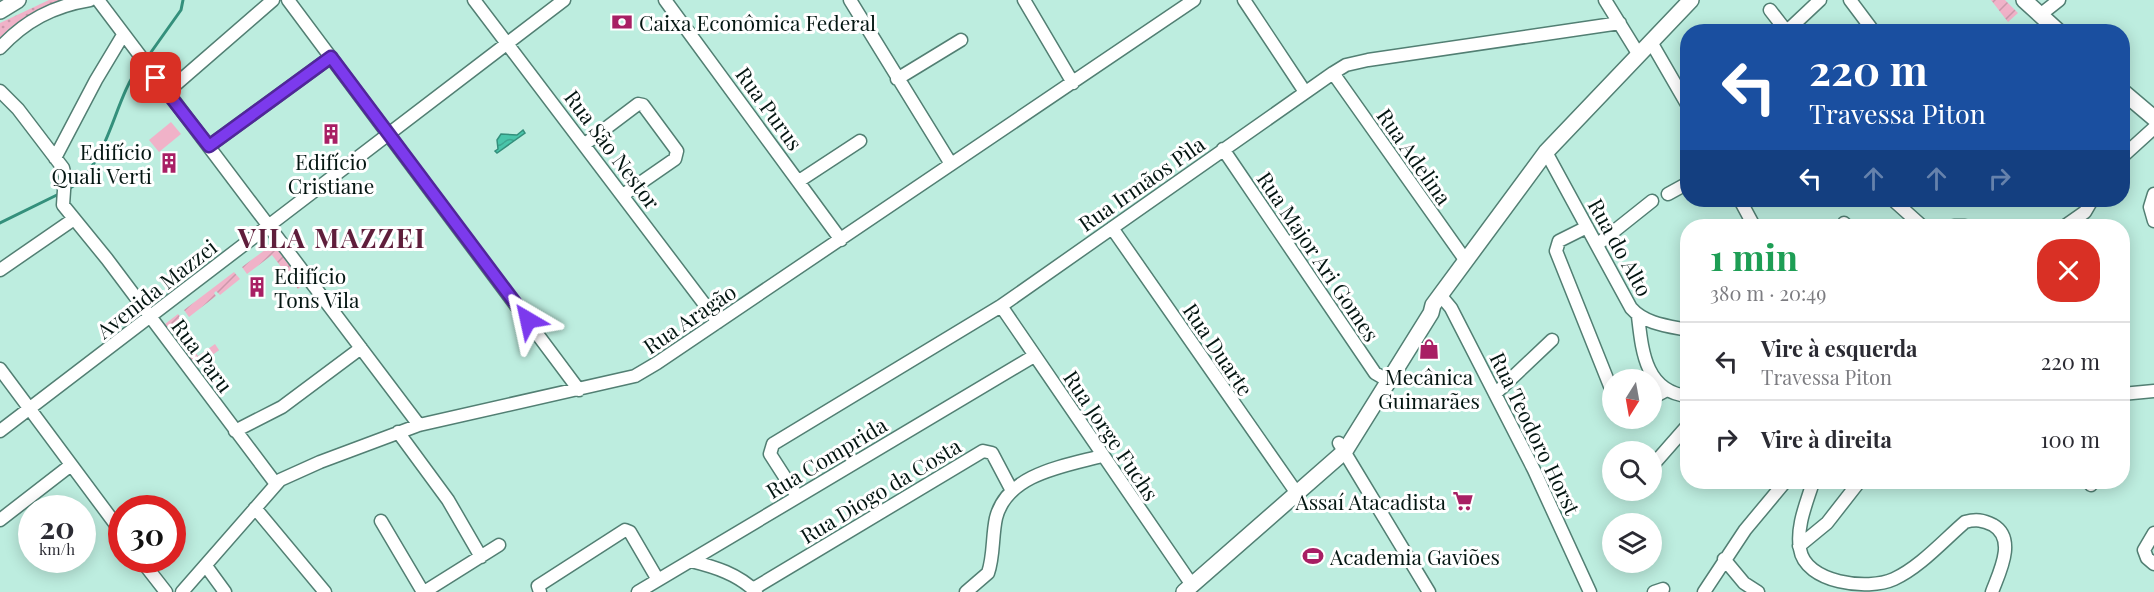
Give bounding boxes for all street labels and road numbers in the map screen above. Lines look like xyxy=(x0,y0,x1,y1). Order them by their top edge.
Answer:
street label: Rua Purus xyxy=(730,61,810,155)
street label: Rua São Nestor xyxy=(559,84,667,215)
street label: Rua Adelina xyxy=(1371,102,1459,210)
street label: Rua Irmãos Pìla xyxy=(1072,129,1210,237)
street label: Rua Major Ari Gomes xyxy=(1252,166,1386,346)
street label: Rua do Alto xyxy=(1583,193,1659,301)
street label: Avenida Mazzei xyxy=(89,232,222,344)
street label: Rua Aragão xyxy=(637,277,741,359)
street label: Rua Duarte xyxy=(1178,297,1260,401)
street label: Rua Paru xyxy=(166,312,240,398)
street label: Rua Teodoro Horst xyxy=(1484,347,1588,519)
street label: Rua Jorge Fuchs xyxy=(1058,364,1166,506)
street label: Rua Comprida xyxy=(760,410,892,504)
street label: Rua Diogo da Costa xyxy=(795,431,966,549)

